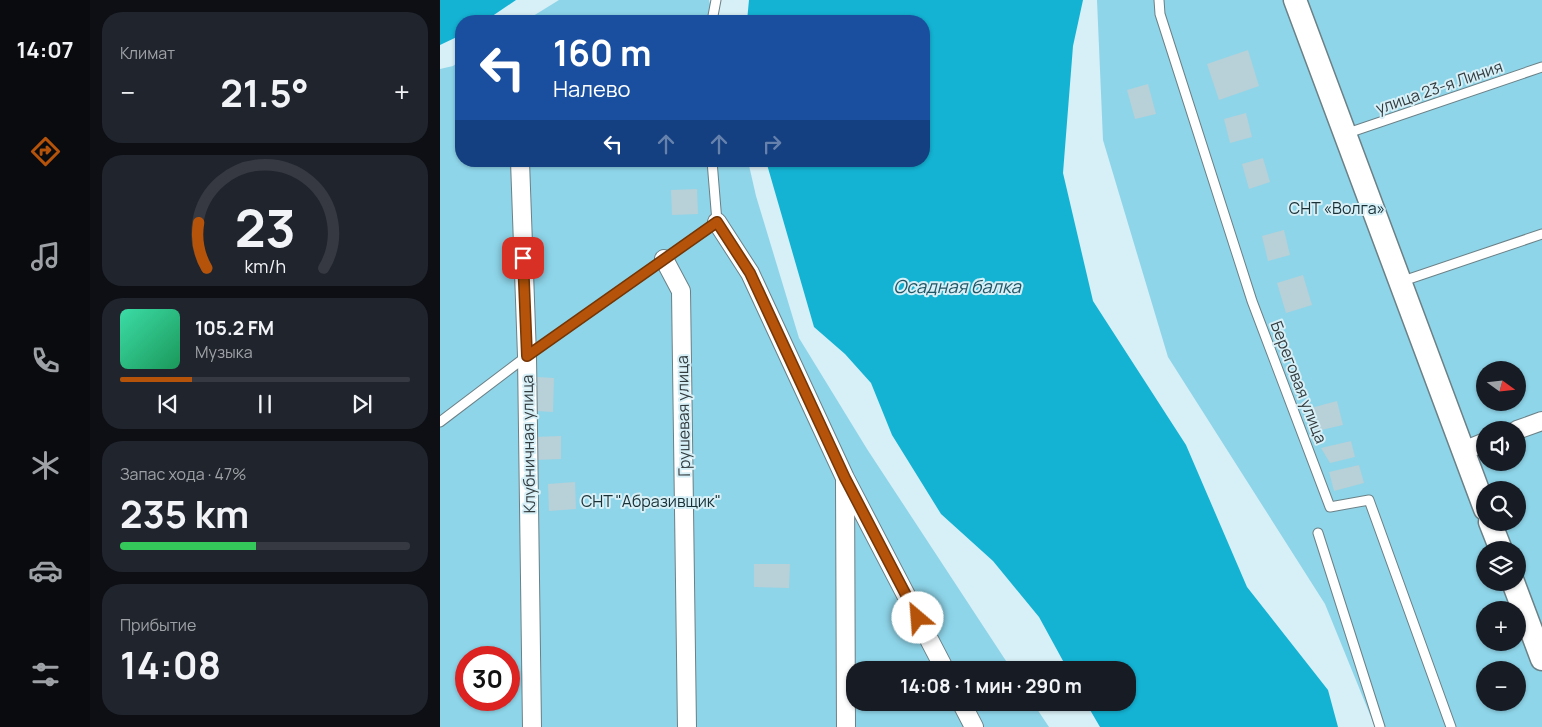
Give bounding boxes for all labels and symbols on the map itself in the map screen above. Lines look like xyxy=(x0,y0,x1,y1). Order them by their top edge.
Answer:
street label: улица 23-я Линия xyxy=(1373,55,1505,119)
park label: СНТ «Волга» xyxy=(1289,197,1385,219)
pin xyxy=(502,237,544,279)
water label: Осадная балка xyxy=(893,274,1022,298)
street label: Береговая улица xyxy=(1266,318,1332,446)
street label: Грушевая улица xyxy=(671,355,695,477)
north arrow xyxy=(1476,361,1526,411)
street label: Клубничная улица xyxy=(516,374,540,514)
park label: СНТ "Абразивщик" xyxy=(581,490,721,512)
position arrow xyxy=(891,591,943,643)
speed limit sign: 30 xyxy=(455,646,520,711)

